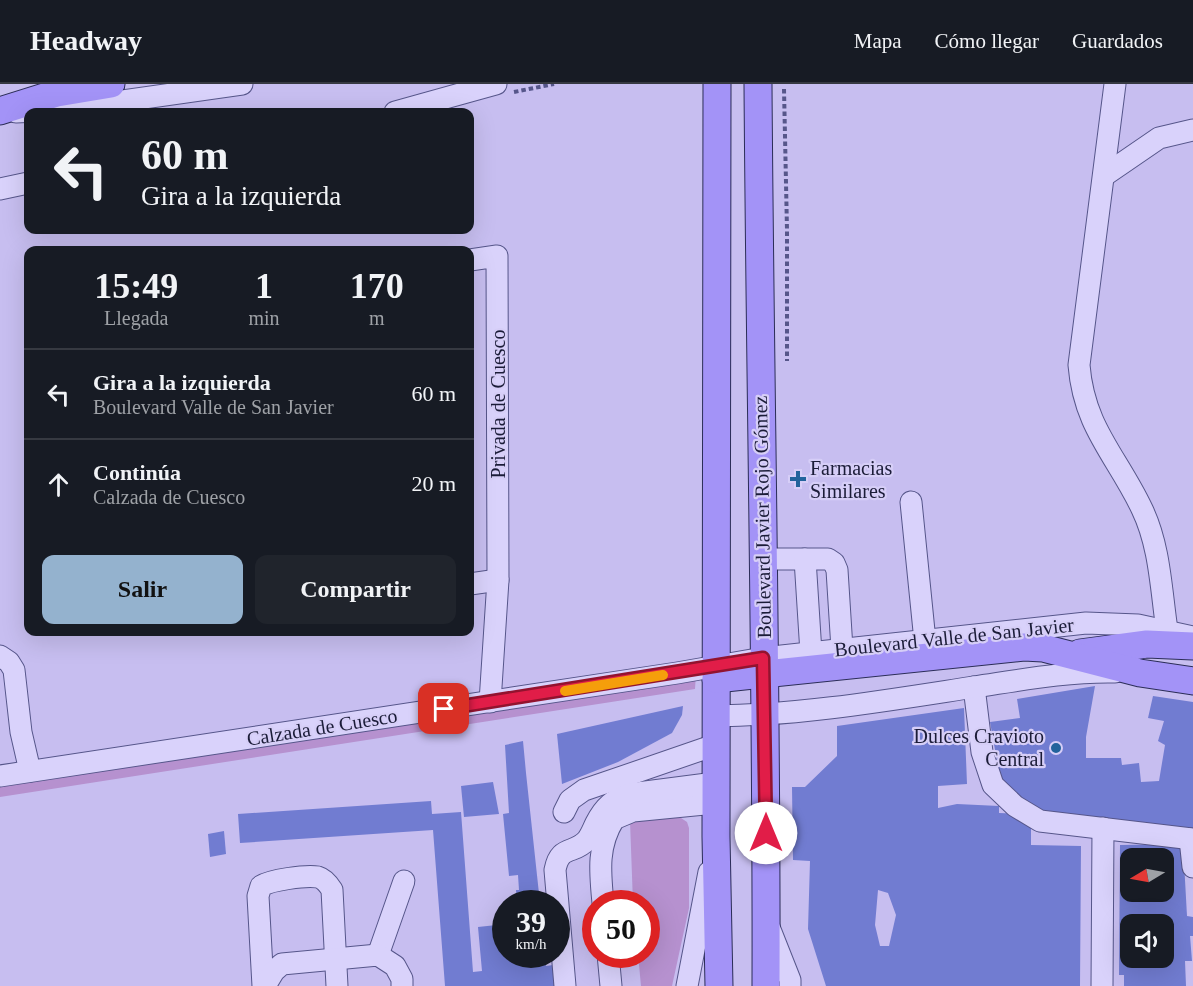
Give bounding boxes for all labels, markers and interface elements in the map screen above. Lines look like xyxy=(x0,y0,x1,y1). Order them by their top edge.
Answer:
text: Headway xyxy=(30,25,142,56)
text: Mapa xyxy=(854,29,902,53)
text: Cómo llegar xyxy=(935,29,1039,53)
text: Guardados xyxy=(1072,29,1163,53)
icon: left xyxy=(42,132,120,210)
text: 60 m xyxy=(141,132,229,178)
text: Gira a la izquierda xyxy=(141,181,341,211)
text: 15:49 xyxy=(94,266,178,306)
text: 1 xyxy=(255,266,273,306)
text: 170 xyxy=(350,266,404,306)
text: Llegada xyxy=(104,307,168,329)
text: min xyxy=(248,307,280,329)
text: m xyxy=(369,307,385,329)
street label: Privada de Cuesco xyxy=(487,330,509,478)
text: Gira a la izquierda xyxy=(93,370,271,395)
icon: left xyxy=(42,378,75,411)
text: 60 m xyxy=(411,381,456,406)
street label: Boulevard Javier Rojo Gómez xyxy=(749,395,776,639)
text: Boulevard Valle de San Javier xyxy=(93,396,334,418)
place label: Farmacias Similares xyxy=(810,457,892,502)
text: Continúa xyxy=(93,460,181,485)
icon: ahead xyxy=(42,468,75,501)
text: 20 m xyxy=(411,471,456,496)
marker: Farmacias Similares xyxy=(791,472,805,486)
text: Calzada de Cuesco xyxy=(93,486,245,508)
button: Salir xyxy=(42,555,243,624)
button: Compartir xyxy=(255,555,456,624)
street label: Boulevard Valle de San Javier xyxy=(833,613,1075,661)
pin xyxy=(418,683,469,734)
icon: arrive xyxy=(427,692,460,725)
street label: Calzada de Cuesco xyxy=(245,704,399,750)
place label: Dulces Cravioto Central xyxy=(913,725,1044,770)
marker: Dulces Cravioto Central xyxy=(1049,741,1063,755)
position arrow xyxy=(734,801,798,865)
north arrow xyxy=(1120,848,1174,902)
map controls xyxy=(1120,848,1174,968)
speed limit sign: 50 xyxy=(582,890,660,968)
text: 39 xyxy=(516,905,546,938)
button: sound xyxy=(1120,914,1174,968)
text: km/h xyxy=(516,936,546,952)

